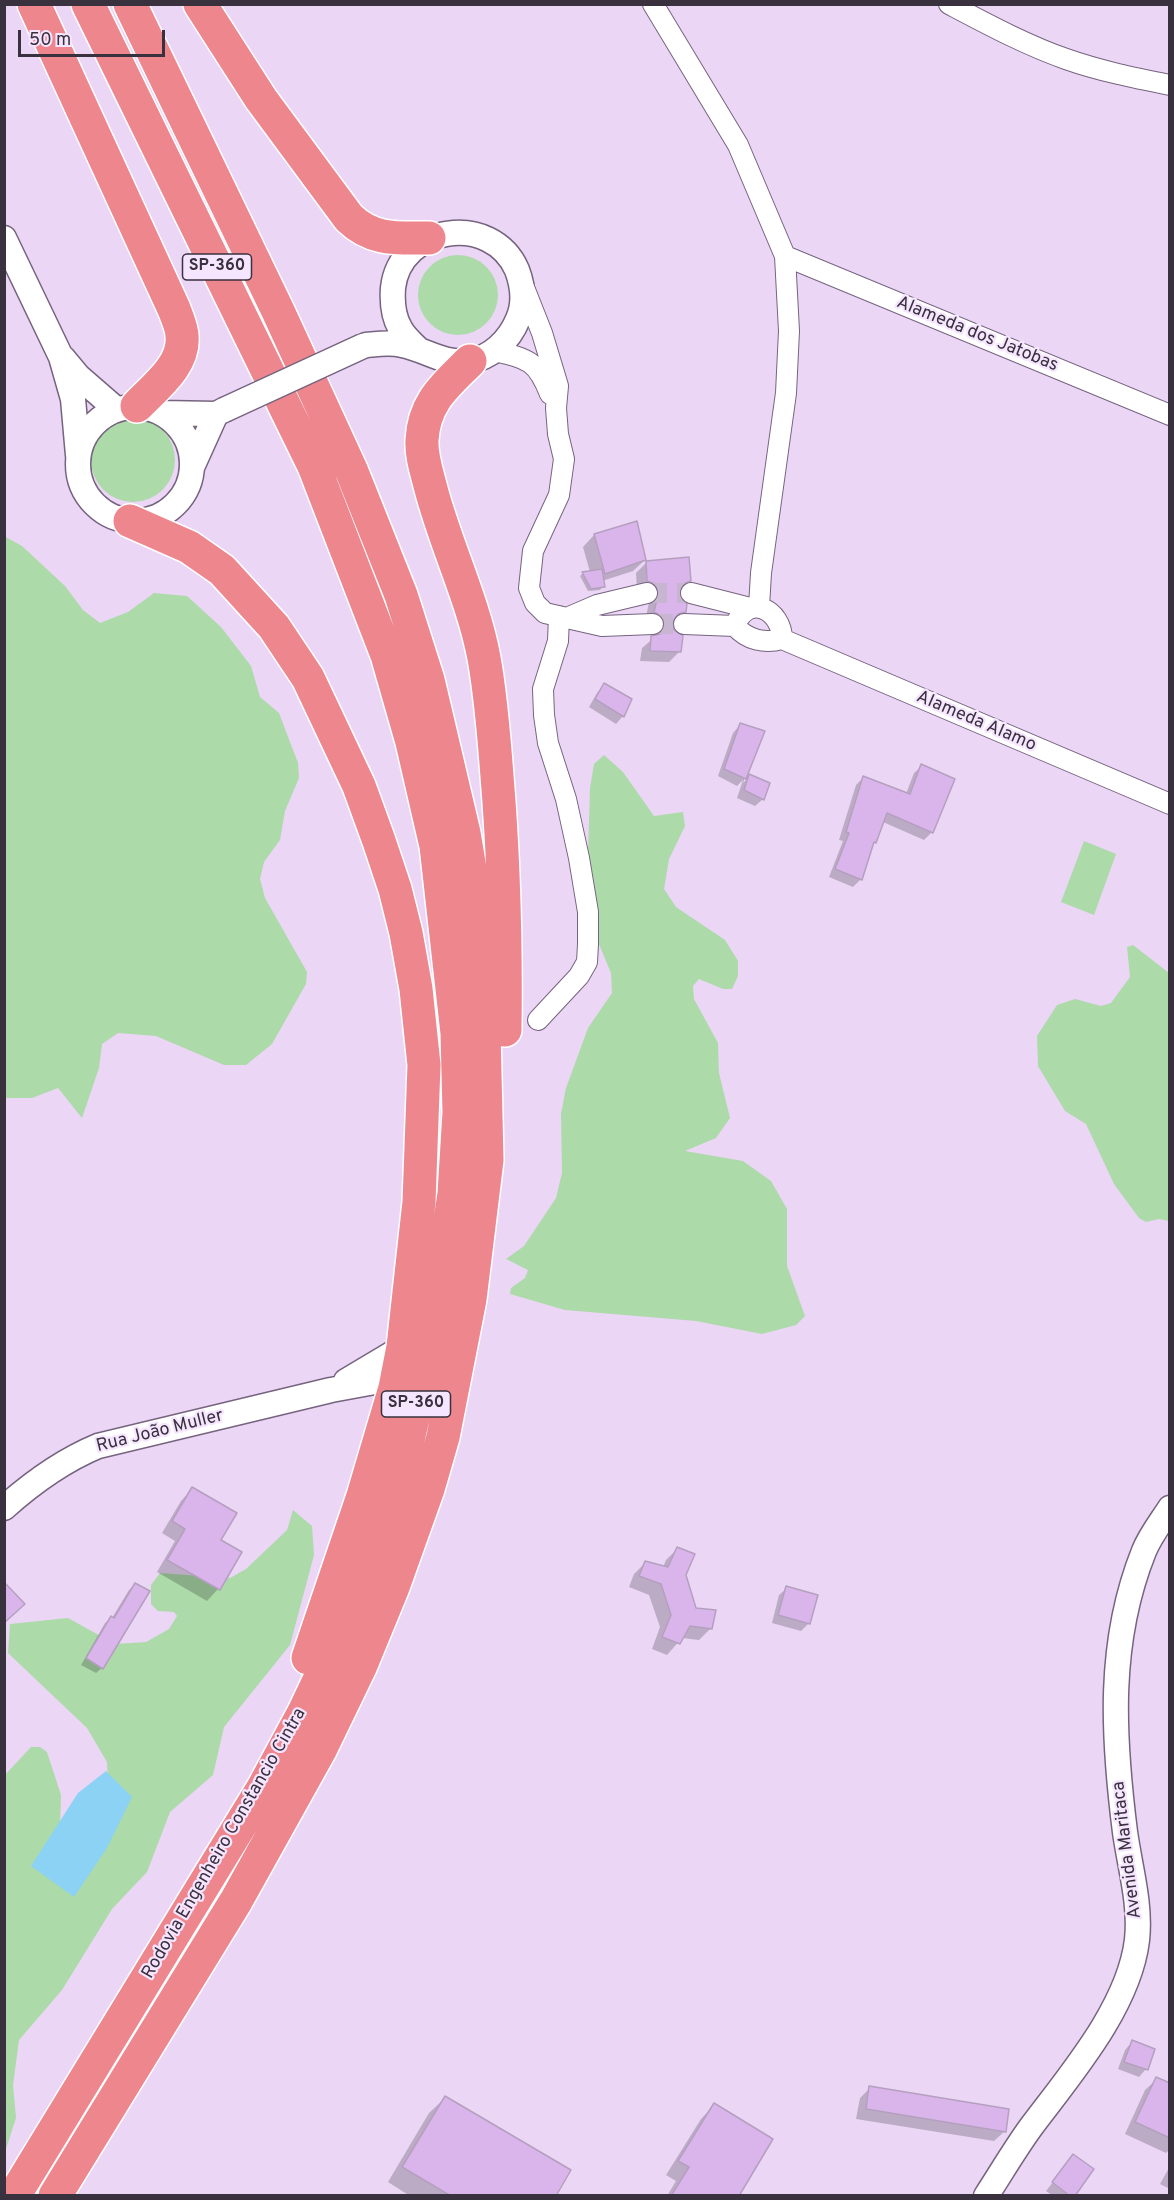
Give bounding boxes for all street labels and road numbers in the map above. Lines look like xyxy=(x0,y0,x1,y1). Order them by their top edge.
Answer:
road number: SP-360 xyxy=(182,254,252,280)
street label: Alameda dos Jatobas xyxy=(893,293,1061,377)
street label: Alameda Alamo xyxy=(913,687,1039,757)
road number: SP-360 xyxy=(382,1391,450,1417)
street label: Rua João Muller xyxy=(94,1406,226,1458)
street label: Rodovia Engenheiro Constancio Cintra xyxy=(138,1705,312,1983)
street label: Avenida Maritaca xyxy=(1109,1780,1147,1920)

